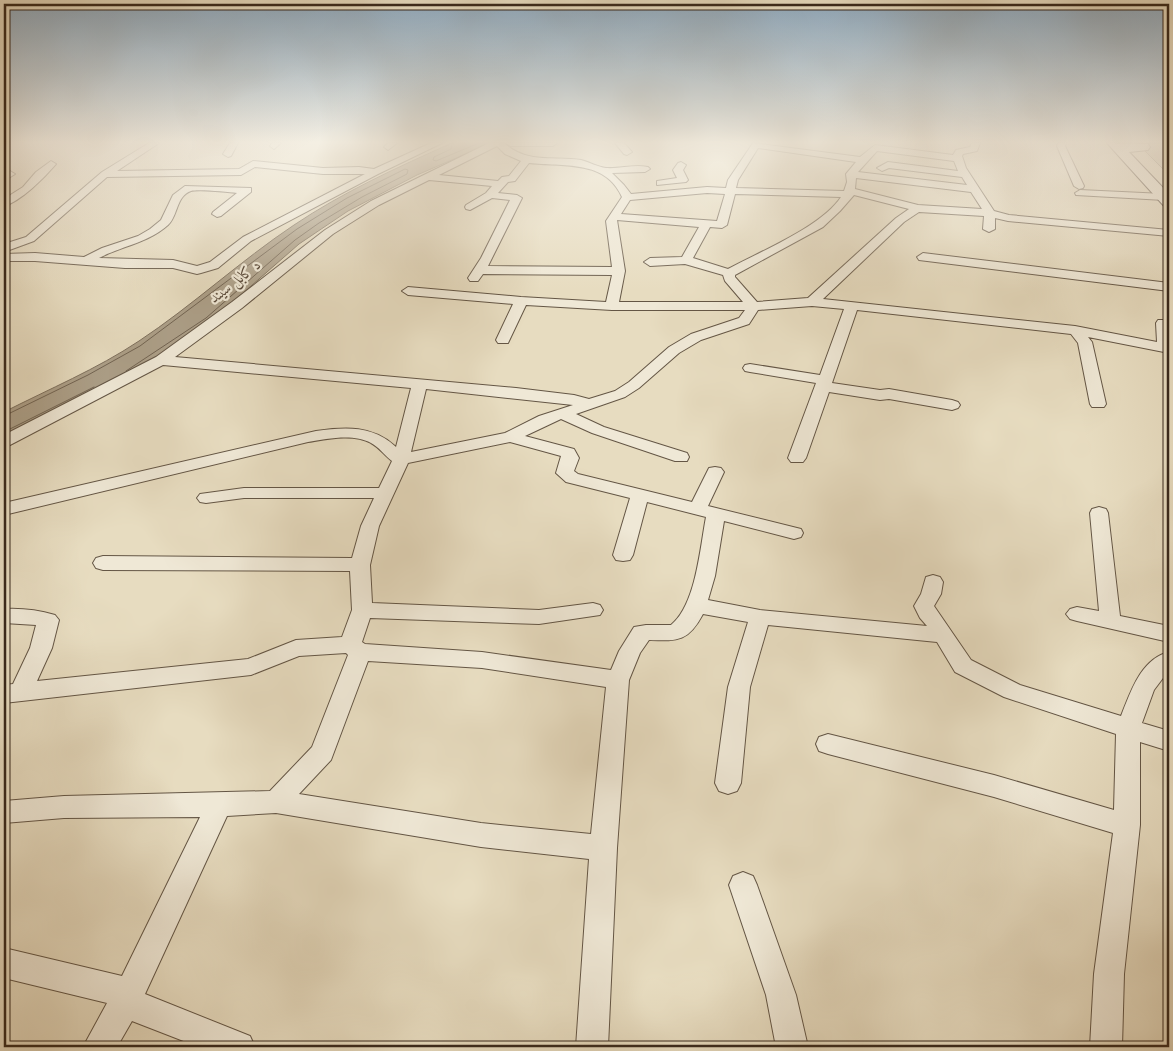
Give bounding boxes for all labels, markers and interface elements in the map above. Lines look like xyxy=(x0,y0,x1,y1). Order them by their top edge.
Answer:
water label: د کابل سيند xyxy=(206,255,266,308)

